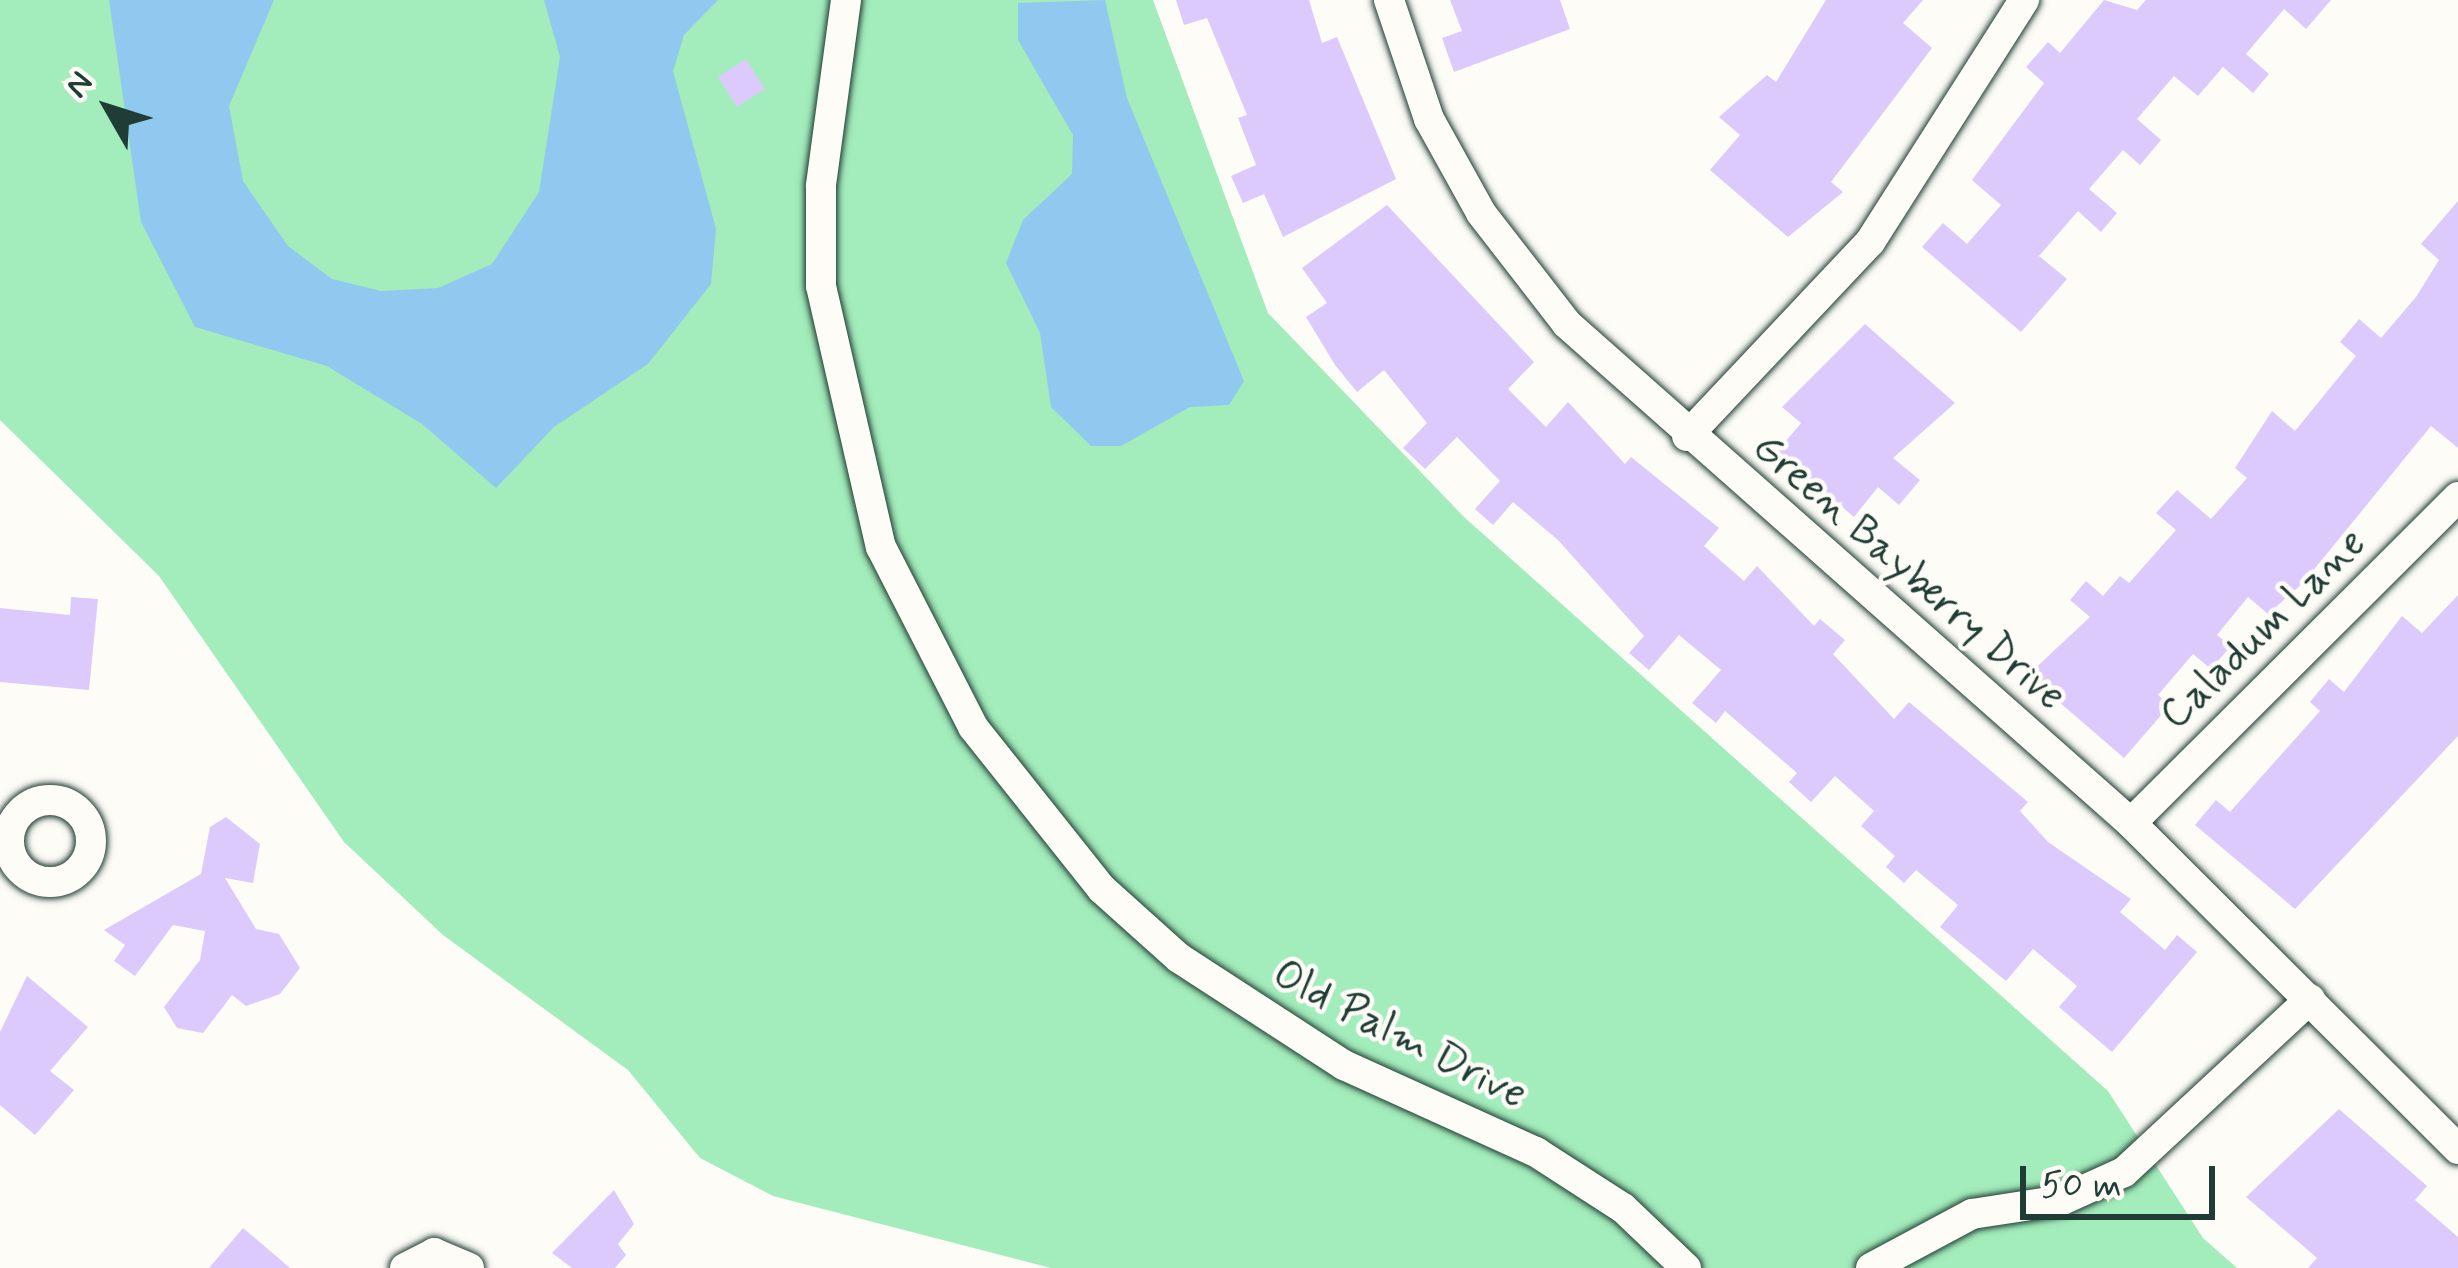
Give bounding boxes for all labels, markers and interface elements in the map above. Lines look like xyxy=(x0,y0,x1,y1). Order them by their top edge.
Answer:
north arrow xyxy=(48,48,168,168)
text: N xyxy=(56,63,104,108)
street label: Green Bayberry Drive xyxy=(1743,425,2073,721)
street label: Caladum Lane xyxy=(2152,521,2376,739)
street label: Old Palm Drive xyxy=(1265,951,1533,1121)
scale bar xyxy=(2026,1142,2221,1216)
text: 50 m xyxy=(2041,1163,2122,1210)

